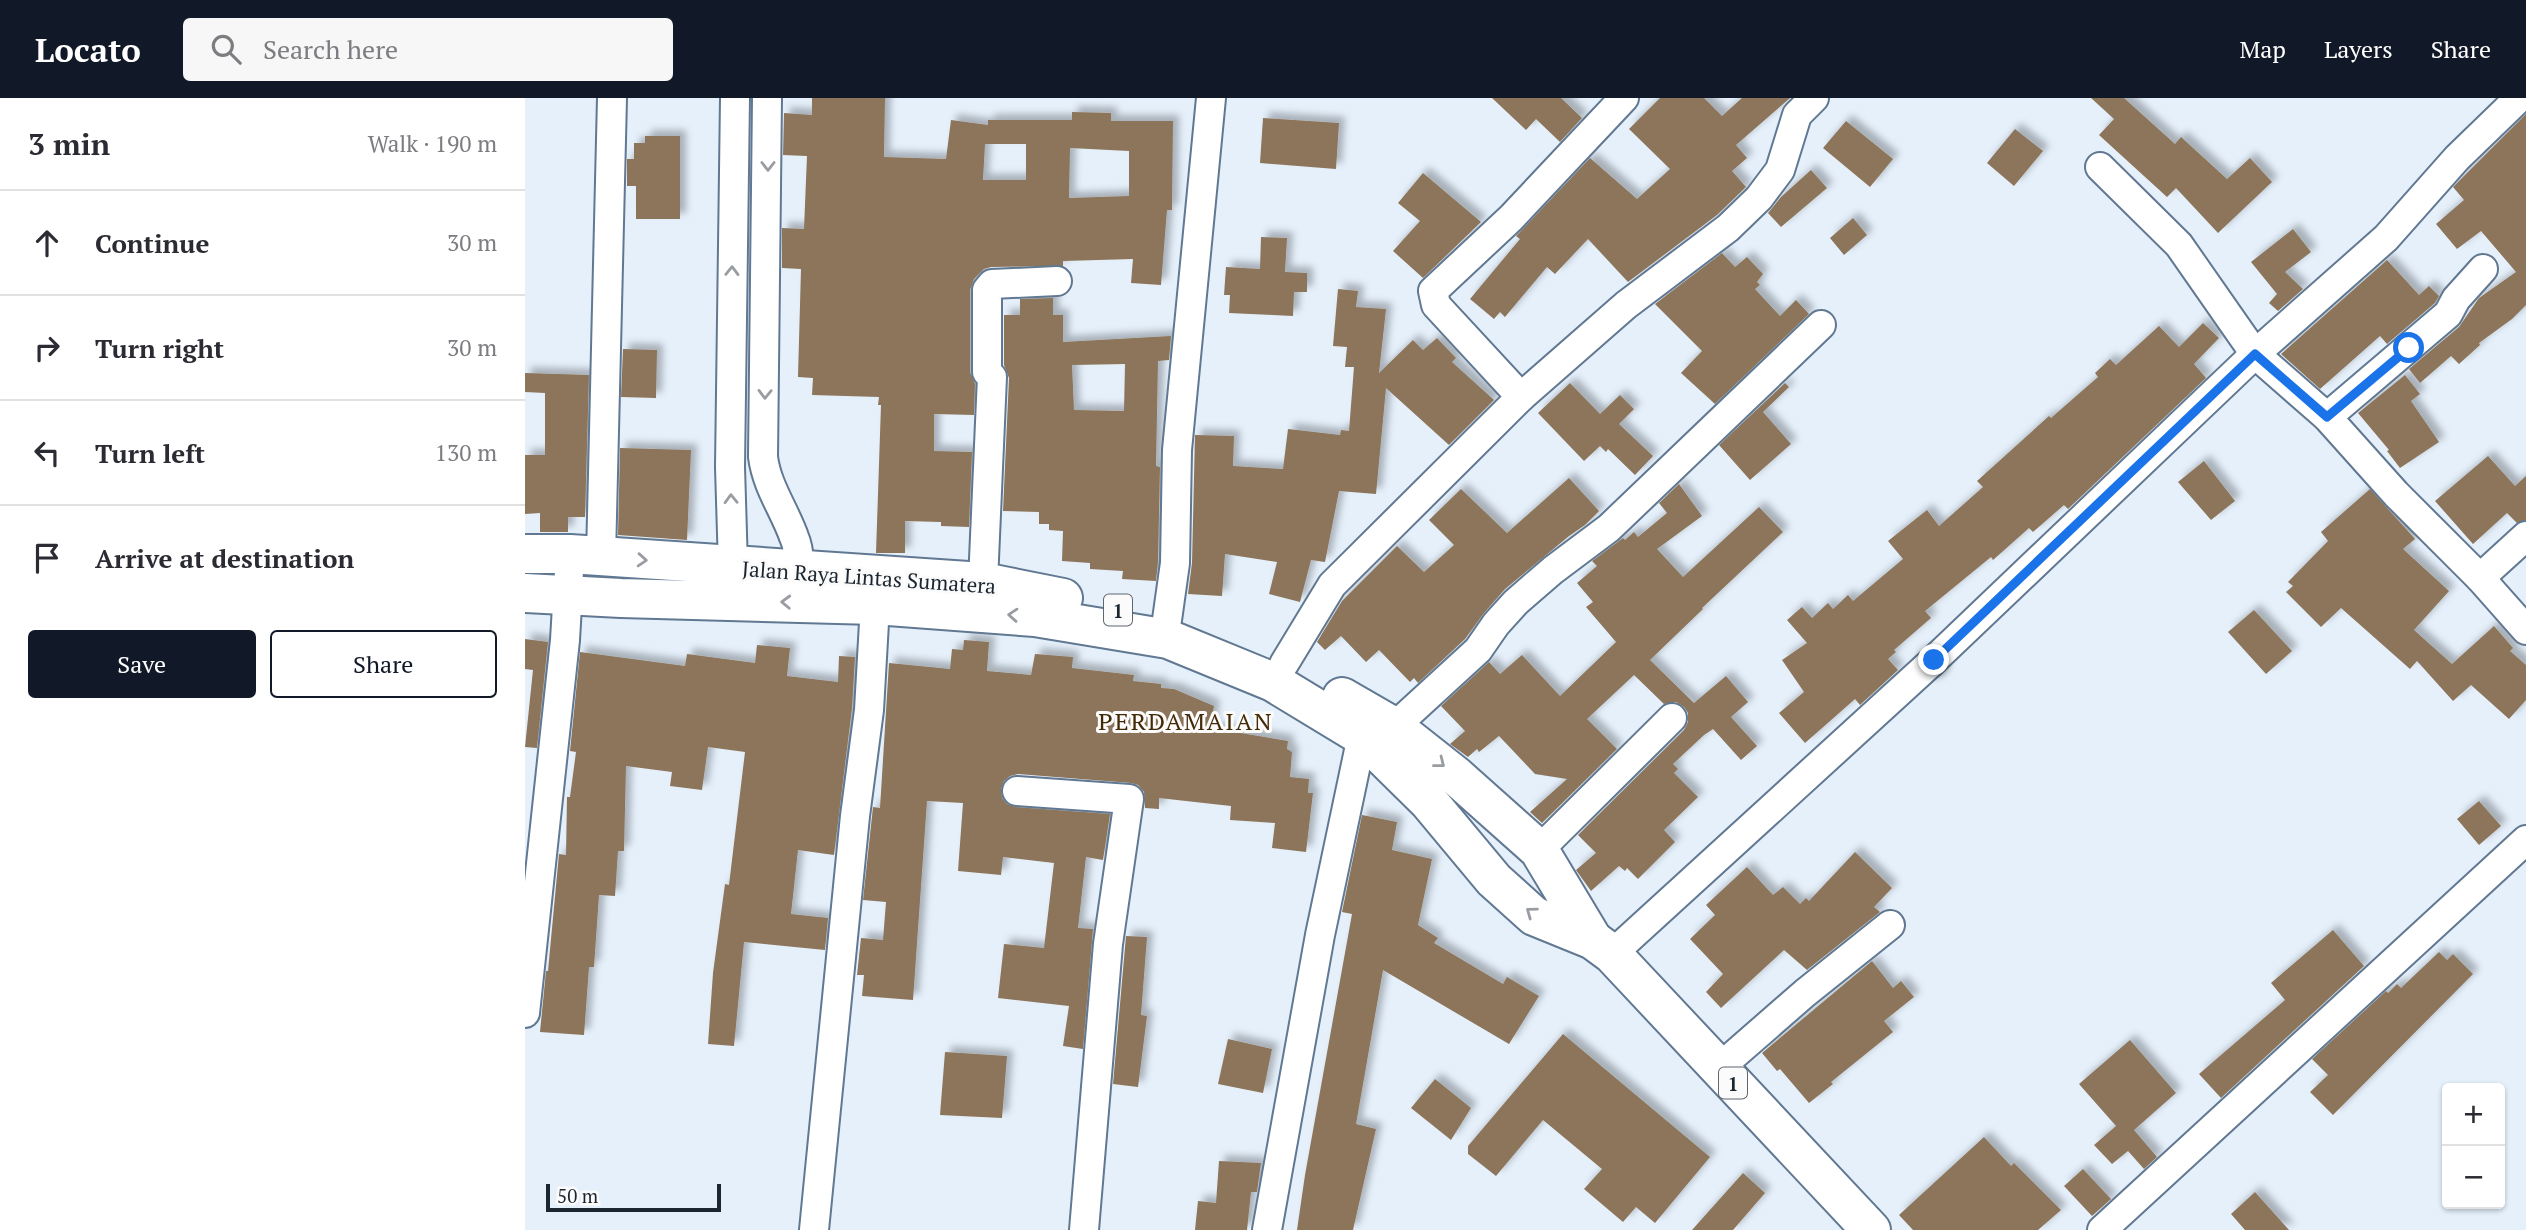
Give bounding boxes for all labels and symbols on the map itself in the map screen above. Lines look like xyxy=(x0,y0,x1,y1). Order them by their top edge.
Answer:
one-way arrow xyxy=(760,161,776,172)
one-way arrow xyxy=(724,265,740,276)
route start xyxy=(2393,332,2424,363)
one-way arrow xyxy=(757,388,772,399)
one-way arrow xyxy=(724,493,739,504)
one-way arrow xyxy=(637,552,648,567)
street label: Jalan Raya Lintas Sumatera xyxy=(741,554,997,600)
one-way arrow xyxy=(780,594,791,609)
road number: 1 xyxy=(1104,594,1132,625)
one-way arrow xyxy=(1007,608,1018,623)
route end xyxy=(1918,644,1949,675)
district label: PERDAMAIAN xyxy=(1098,705,1274,737)
one-way arrow xyxy=(1432,755,1445,768)
one-way arrow xyxy=(1527,908,1539,920)
road number: 1 xyxy=(1719,1068,1747,1099)
scale bar xyxy=(546,1181,721,1213)

